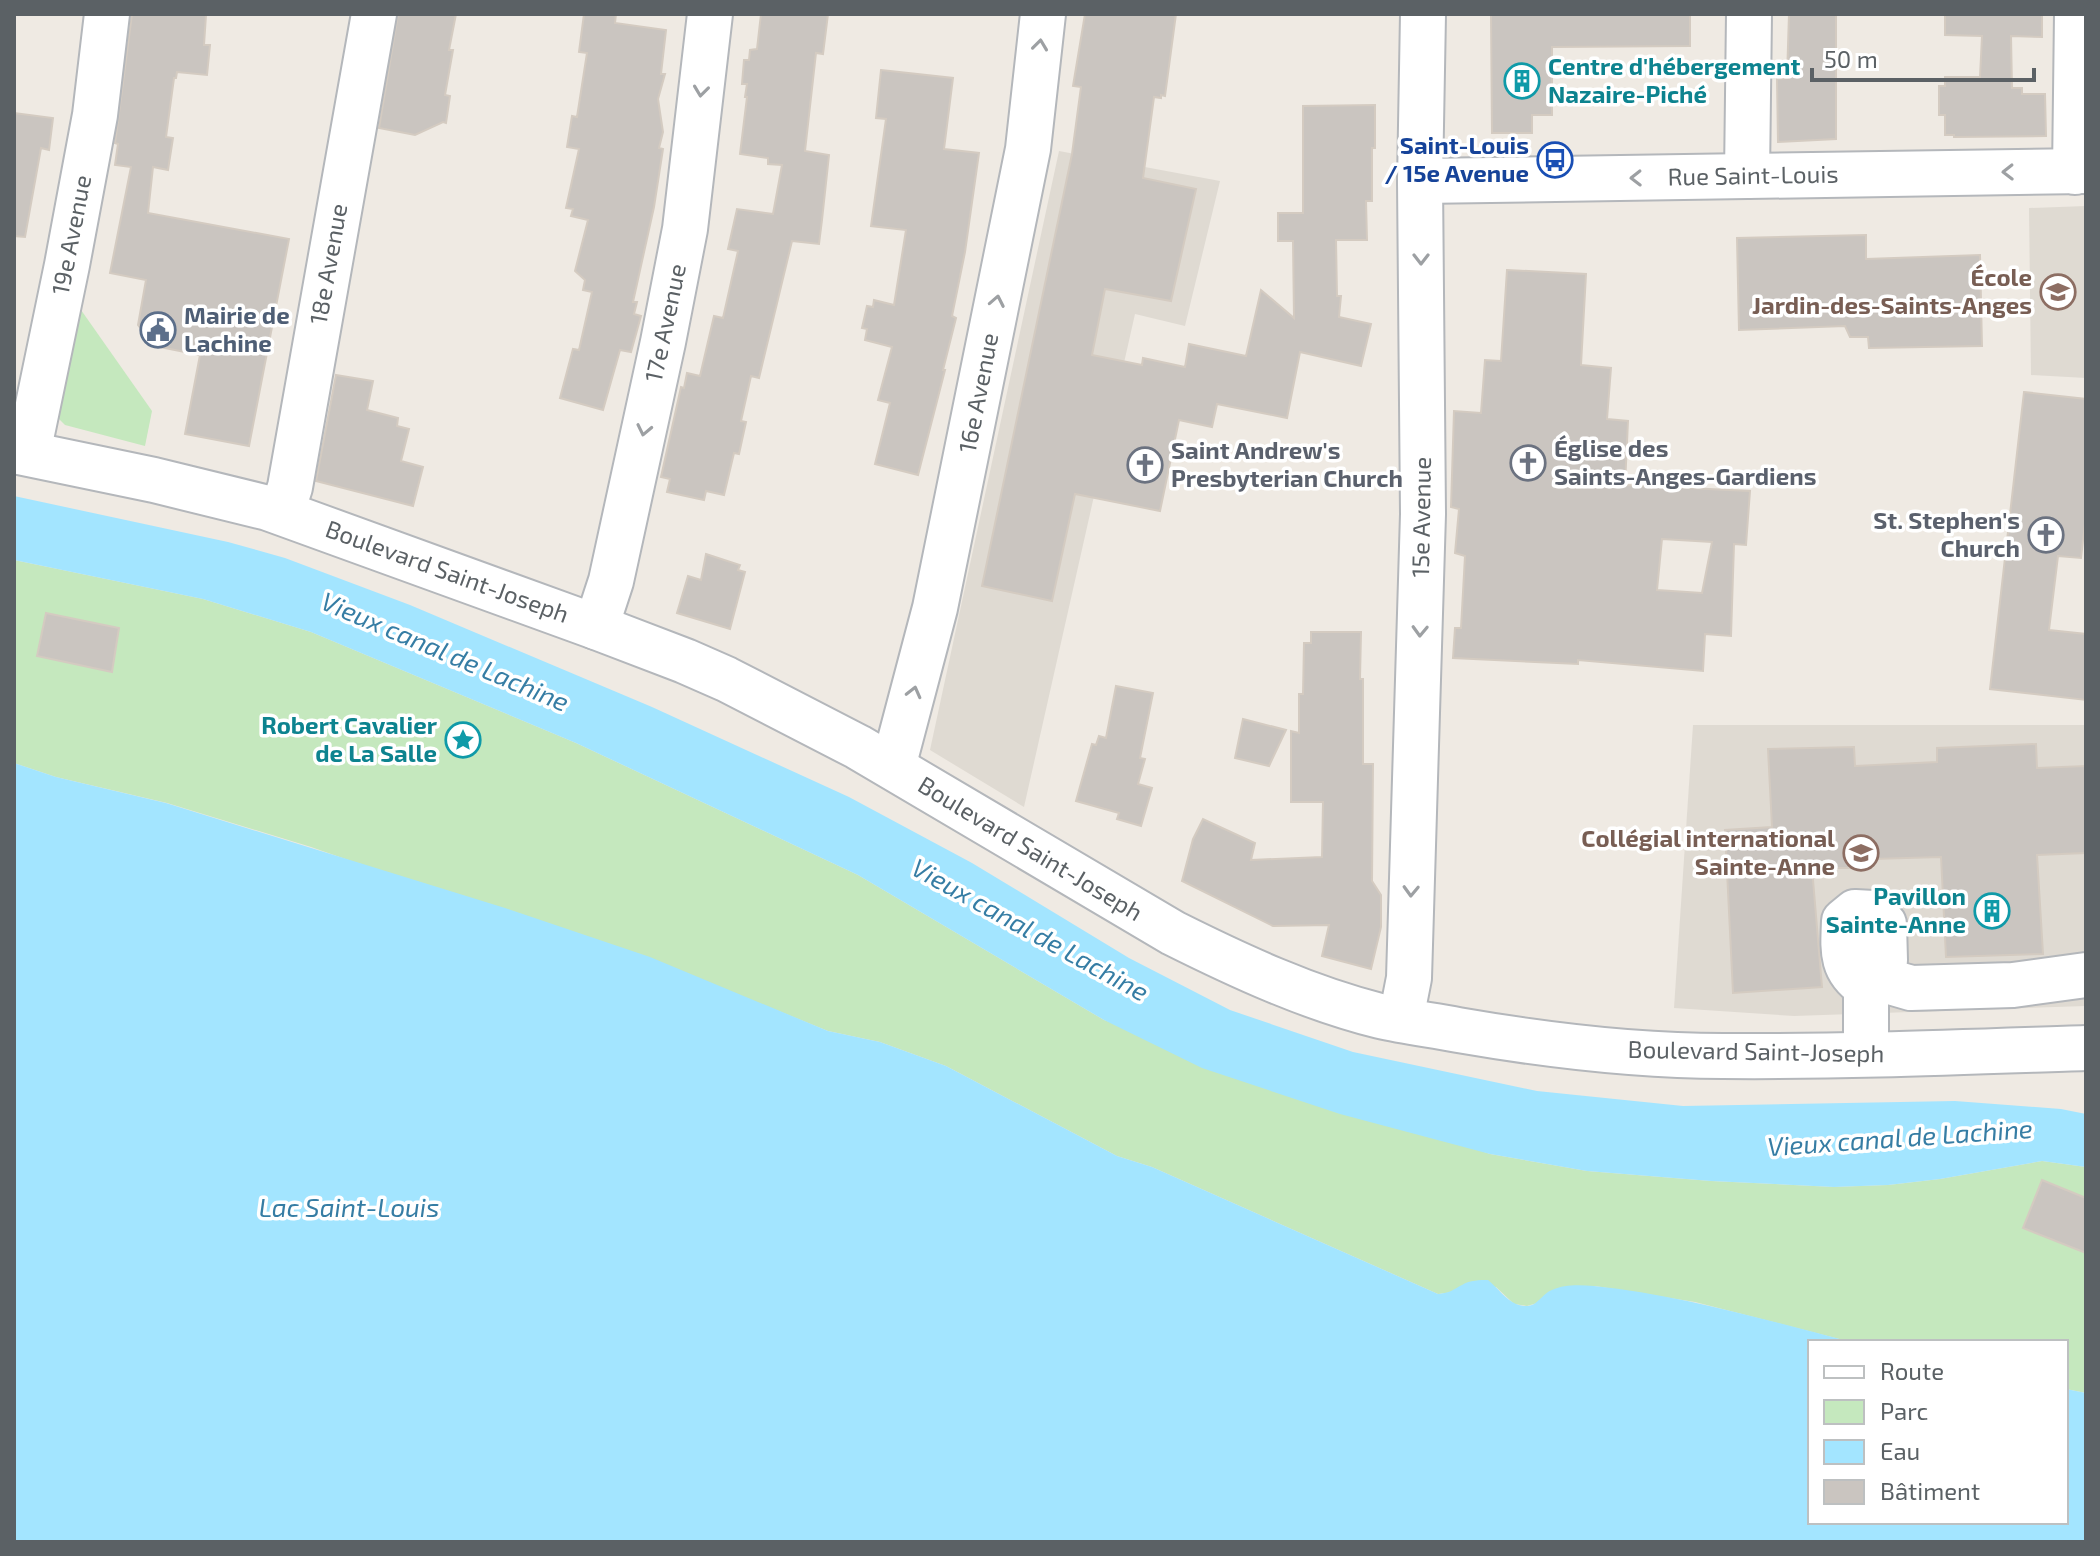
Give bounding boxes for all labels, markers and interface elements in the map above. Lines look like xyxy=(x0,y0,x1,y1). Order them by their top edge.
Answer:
scale bar xyxy=(1812,32,2034,82)
one-way arrow xyxy=(1031,38,1048,52)
text: 50 m xyxy=(1824,44,1878,73)
place label: Centre d'hébergement Nazaire-Piché xyxy=(1548,51,1800,108)
building icon: Centre d'hébergement Nazaire-Piché xyxy=(1503,62,1541,100)
one-way arrow xyxy=(693,85,710,98)
place label: Saint-Louis / 15e Avenue xyxy=(1385,130,1529,187)
bus stop icon: Saint-Louis / 15e Avenue xyxy=(1536,141,1574,179)
street label: Rue Saint-Louis xyxy=(1667,159,1839,190)
one-way arrow xyxy=(2001,163,2014,181)
one-way arrow xyxy=(1629,169,1642,187)
street label: 19e Avenue xyxy=(45,172,96,297)
street label: 18e Avenue xyxy=(303,201,352,326)
one-way arrow xyxy=(1412,253,1430,266)
street label: 17e Avenue xyxy=(638,261,691,384)
place label: École Jardin-des-Saints-Anges xyxy=(1752,262,2032,319)
school or university icon: École Jardin-des-Saints-Anges xyxy=(2039,273,2077,311)
one-way arrow xyxy=(988,294,1005,308)
place label: Mairie de Lachine xyxy=(184,300,290,357)
public building icon: Mairie de Lachine xyxy=(139,311,177,349)
street label: 16e Avenue xyxy=(952,330,1003,455)
one-way arrow xyxy=(636,423,653,437)
place label: Église des Saints-Anges-Gardiens xyxy=(1554,433,1816,490)
place label: Saint Andrew's Presbyterian Church xyxy=(1171,435,1403,492)
church icon: Église des Saints-Anges-Gardiens xyxy=(1509,444,1547,482)
church icon: Saint Andrew's Presbyterian Church xyxy=(1126,446,1164,484)
street label: 15e Avenue xyxy=(1405,456,1436,577)
place label: St. Stephen's Church xyxy=(1873,505,2020,562)
street label: Boulevard Saint-Joseph xyxy=(322,513,573,628)
church icon: St. Stephen's Church xyxy=(2027,516,2065,554)
water label: Vieux canal de Lachine xyxy=(317,584,574,717)
one-way arrow xyxy=(1411,625,1428,638)
one-way arrow xyxy=(905,686,922,699)
place label: Robert Cavalier de La Salle xyxy=(261,710,438,767)
place icon: Robert Cavalier de La Salle xyxy=(444,721,482,759)
street label: Boulevard Saint-Joseph xyxy=(913,769,1148,926)
place label: Collégial international Sainte-Anne xyxy=(1581,823,1835,880)
school or university icon: Collégial international Sainte-Anne xyxy=(1842,834,1880,872)
water label: Vieux canal de Lachine xyxy=(907,851,1155,1007)
place label: Pavillon Sainte-Anne xyxy=(1826,881,1966,938)
one-way arrow xyxy=(1403,885,1420,898)
building icon: Pavillon Sainte-Anne xyxy=(1973,892,2011,930)
street label: Boulevard Saint-Joseph xyxy=(1627,1034,1885,1067)
water label: Vieux canal de Lachine xyxy=(1766,1112,2034,1161)
water label: Lac Saint-Louis xyxy=(259,1191,439,1222)
legend xyxy=(1808,1340,2068,1524)
text: Route xyxy=(1880,1356,1944,1385)
text: Parc xyxy=(1880,1396,1928,1425)
text: Eau xyxy=(1880,1436,1920,1465)
text: Bâtiment xyxy=(1880,1476,1980,1505)

